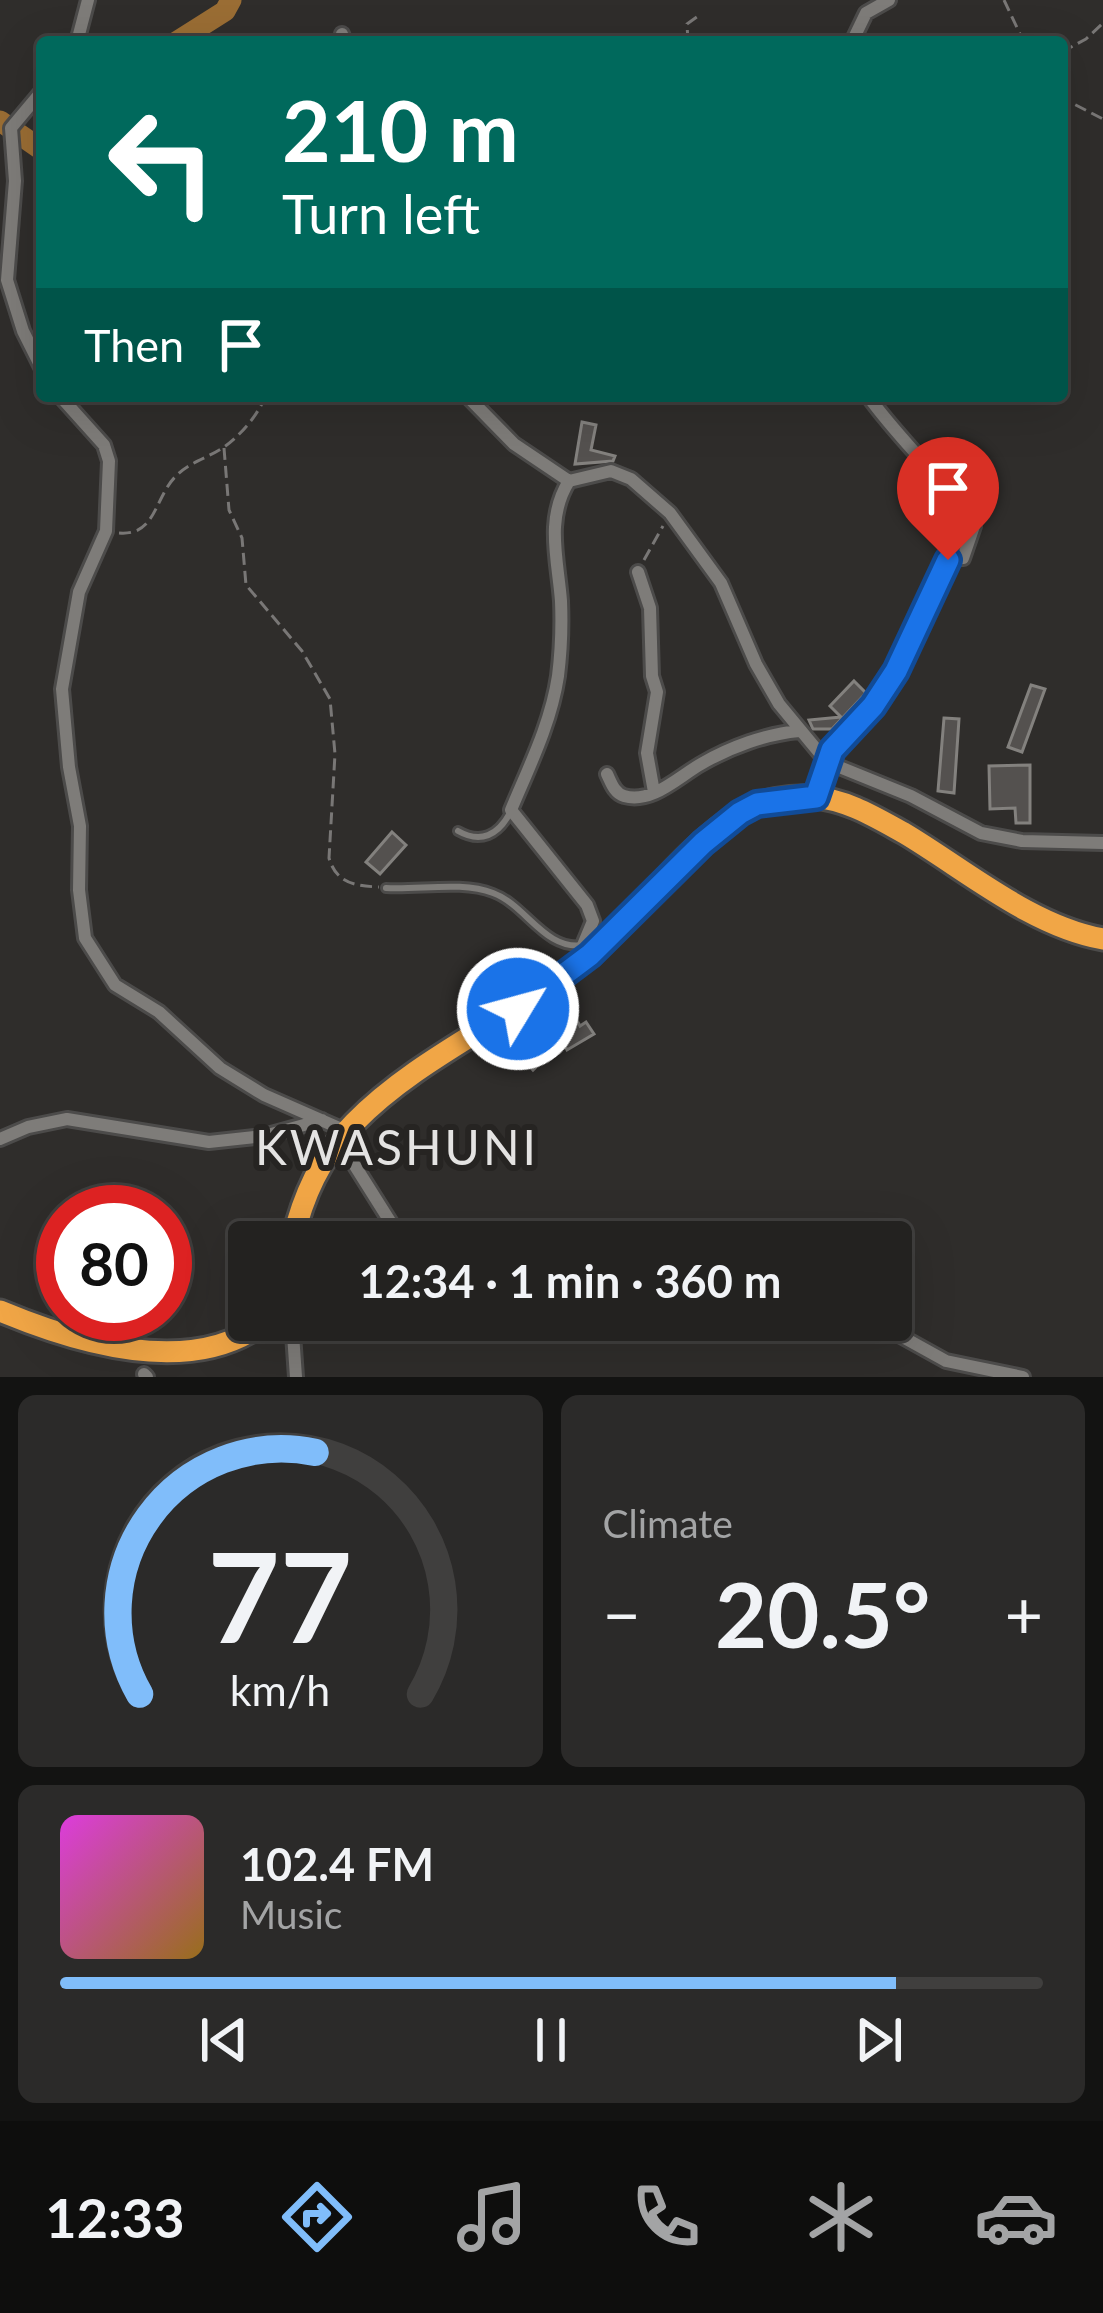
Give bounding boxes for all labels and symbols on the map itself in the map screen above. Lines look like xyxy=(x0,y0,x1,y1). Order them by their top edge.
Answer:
pin xyxy=(897,437,999,560)
position arrow xyxy=(455,946,581,1072)
district label: KWASHUNI xyxy=(255,1118,539,1175)
speed limit sign: 80 xyxy=(36,1185,192,1341)

